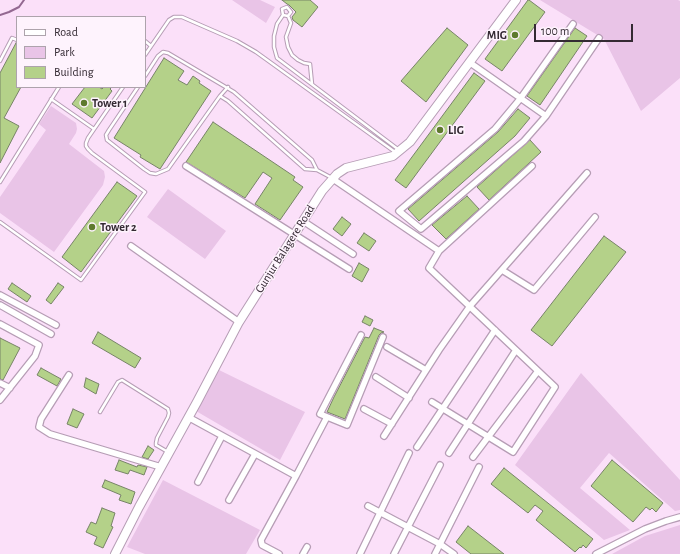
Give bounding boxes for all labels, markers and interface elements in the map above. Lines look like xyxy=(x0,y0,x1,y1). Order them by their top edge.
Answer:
legend xyxy=(16,16,146,88)
scale bar xyxy=(536,16,635,42)
text: 100 m xyxy=(541,25,569,37)
text: Road xyxy=(54,26,78,38)
place label: MIG xyxy=(487,28,507,42)
marker: MIG xyxy=(510,30,520,40)
text: Park xyxy=(54,46,75,58)
text: Building xyxy=(54,66,94,78)
place label: Tower 1 xyxy=(92,96,127,110)
marker: Tower 1 xyxy=(79,98,89,108)
place label: LIG xyxy=(448,123,464,137)
marker: LIG xyxy=(435,125,445,135)
street label: Gunjur Balagere Road xyxy=(252,202,318,296)
place label: Tower 2 xyxy=(100,220,137,234)
marker: Tower 2 xyxy=(87,222,97,232)

